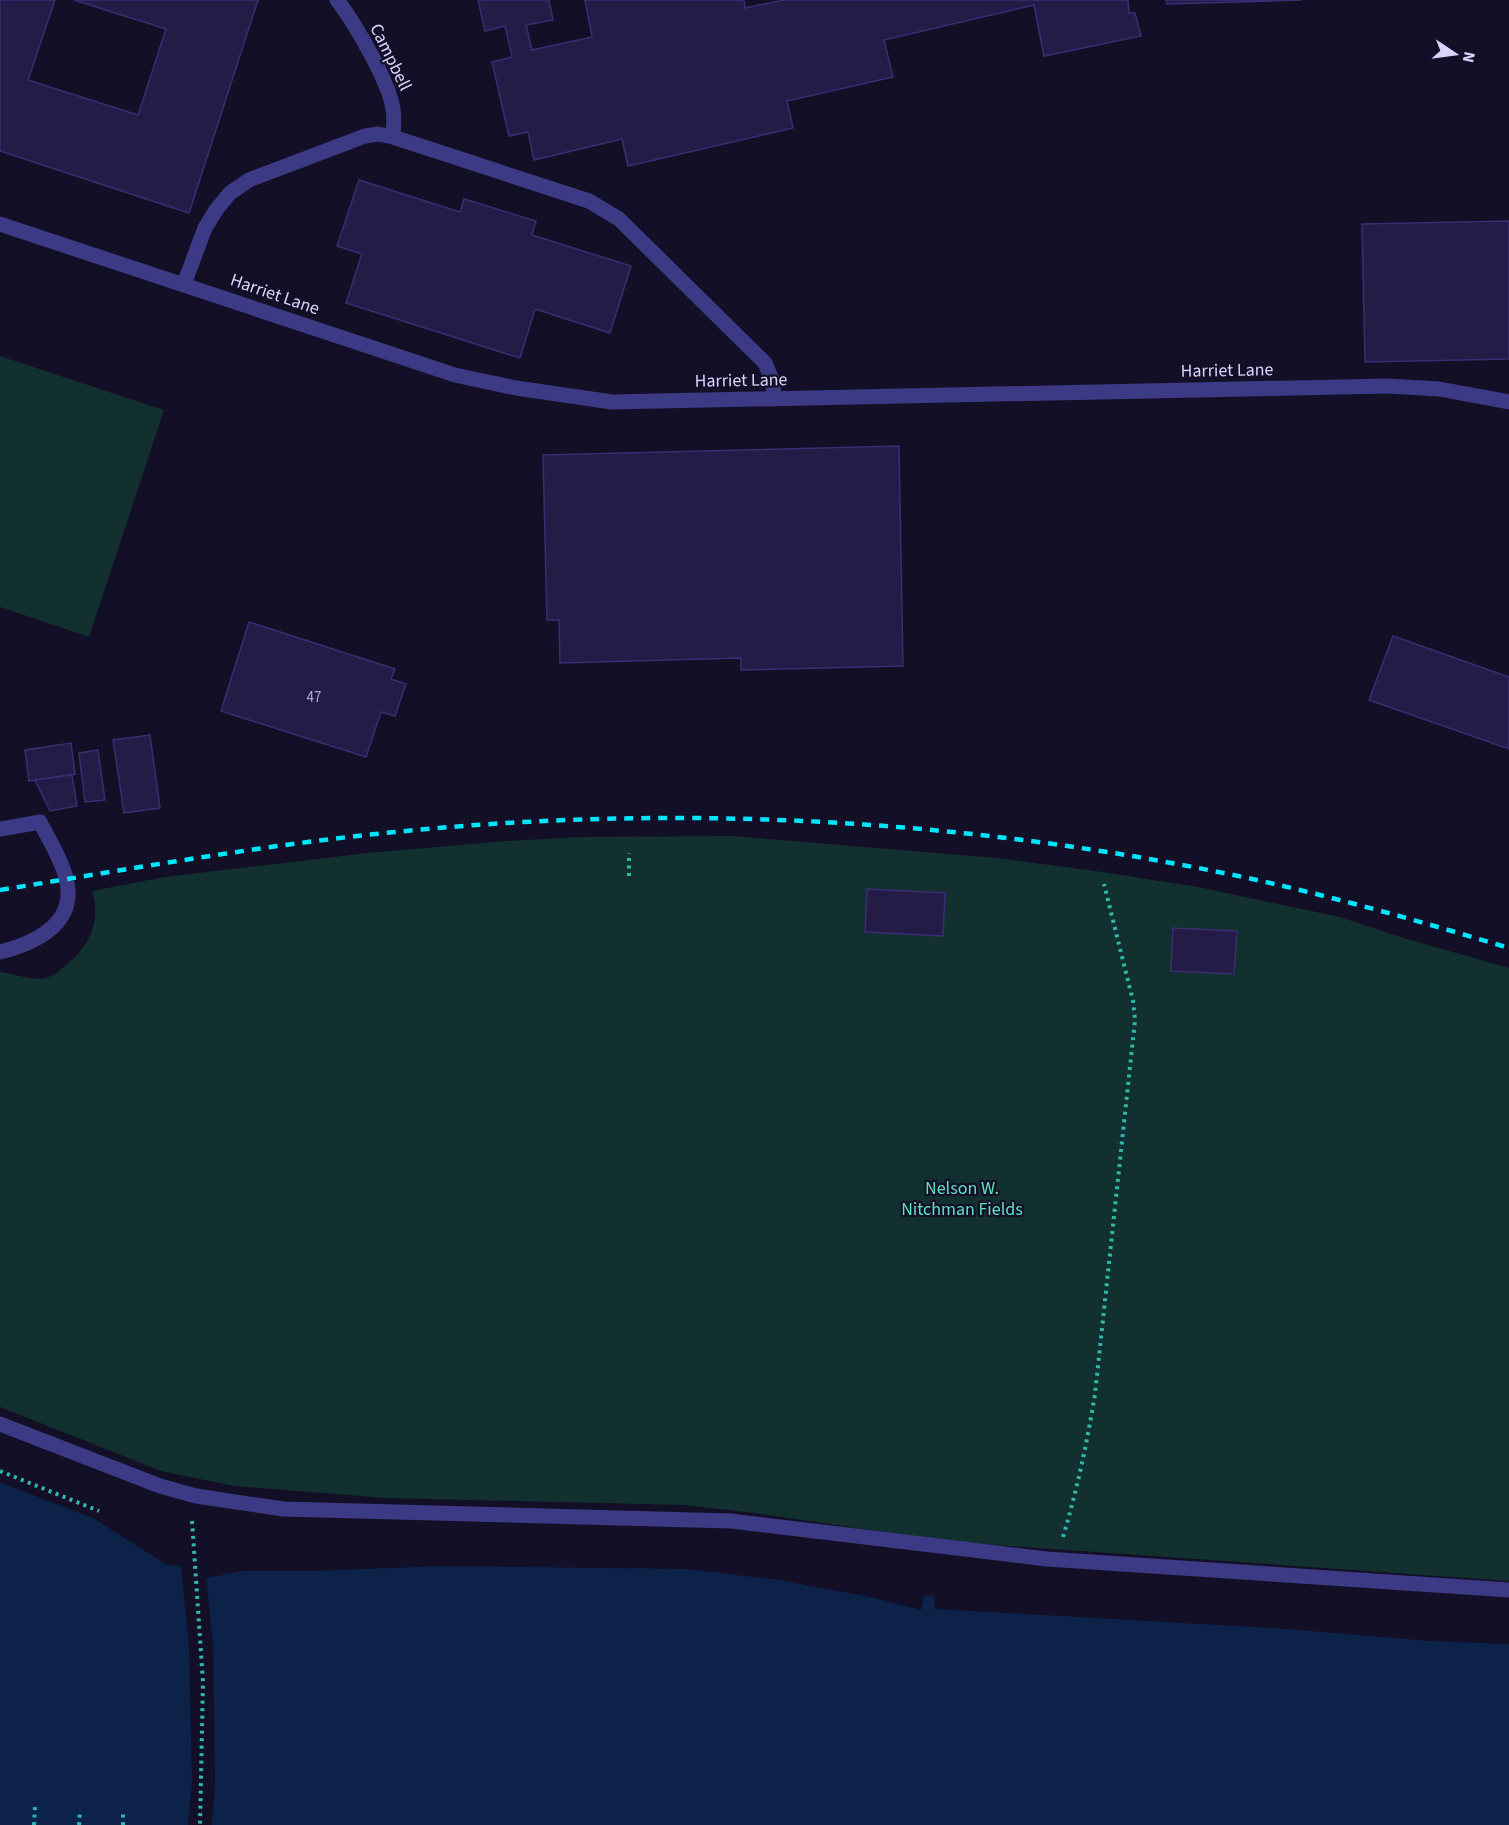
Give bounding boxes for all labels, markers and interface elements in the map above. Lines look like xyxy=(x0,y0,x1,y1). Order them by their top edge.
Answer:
street label: Campbell xyxy=(363,19,418,95)
north arrow xyxy=(1425,24,1485,84)
text: N xyxy=(1457,49,1481,65)
street label: Harriet Lane xyxy=(227,268,323,321)
street label: Harriet Lane xyxy=(1180,357,1274,384)
street label: Harriet Lane xyxy=(694,367,788,394)
house number: 47 xyxy=(307,687,321,708)
park label: Nelson W. Nitchman Fields xyxy=(901,1176,1023,1222)

